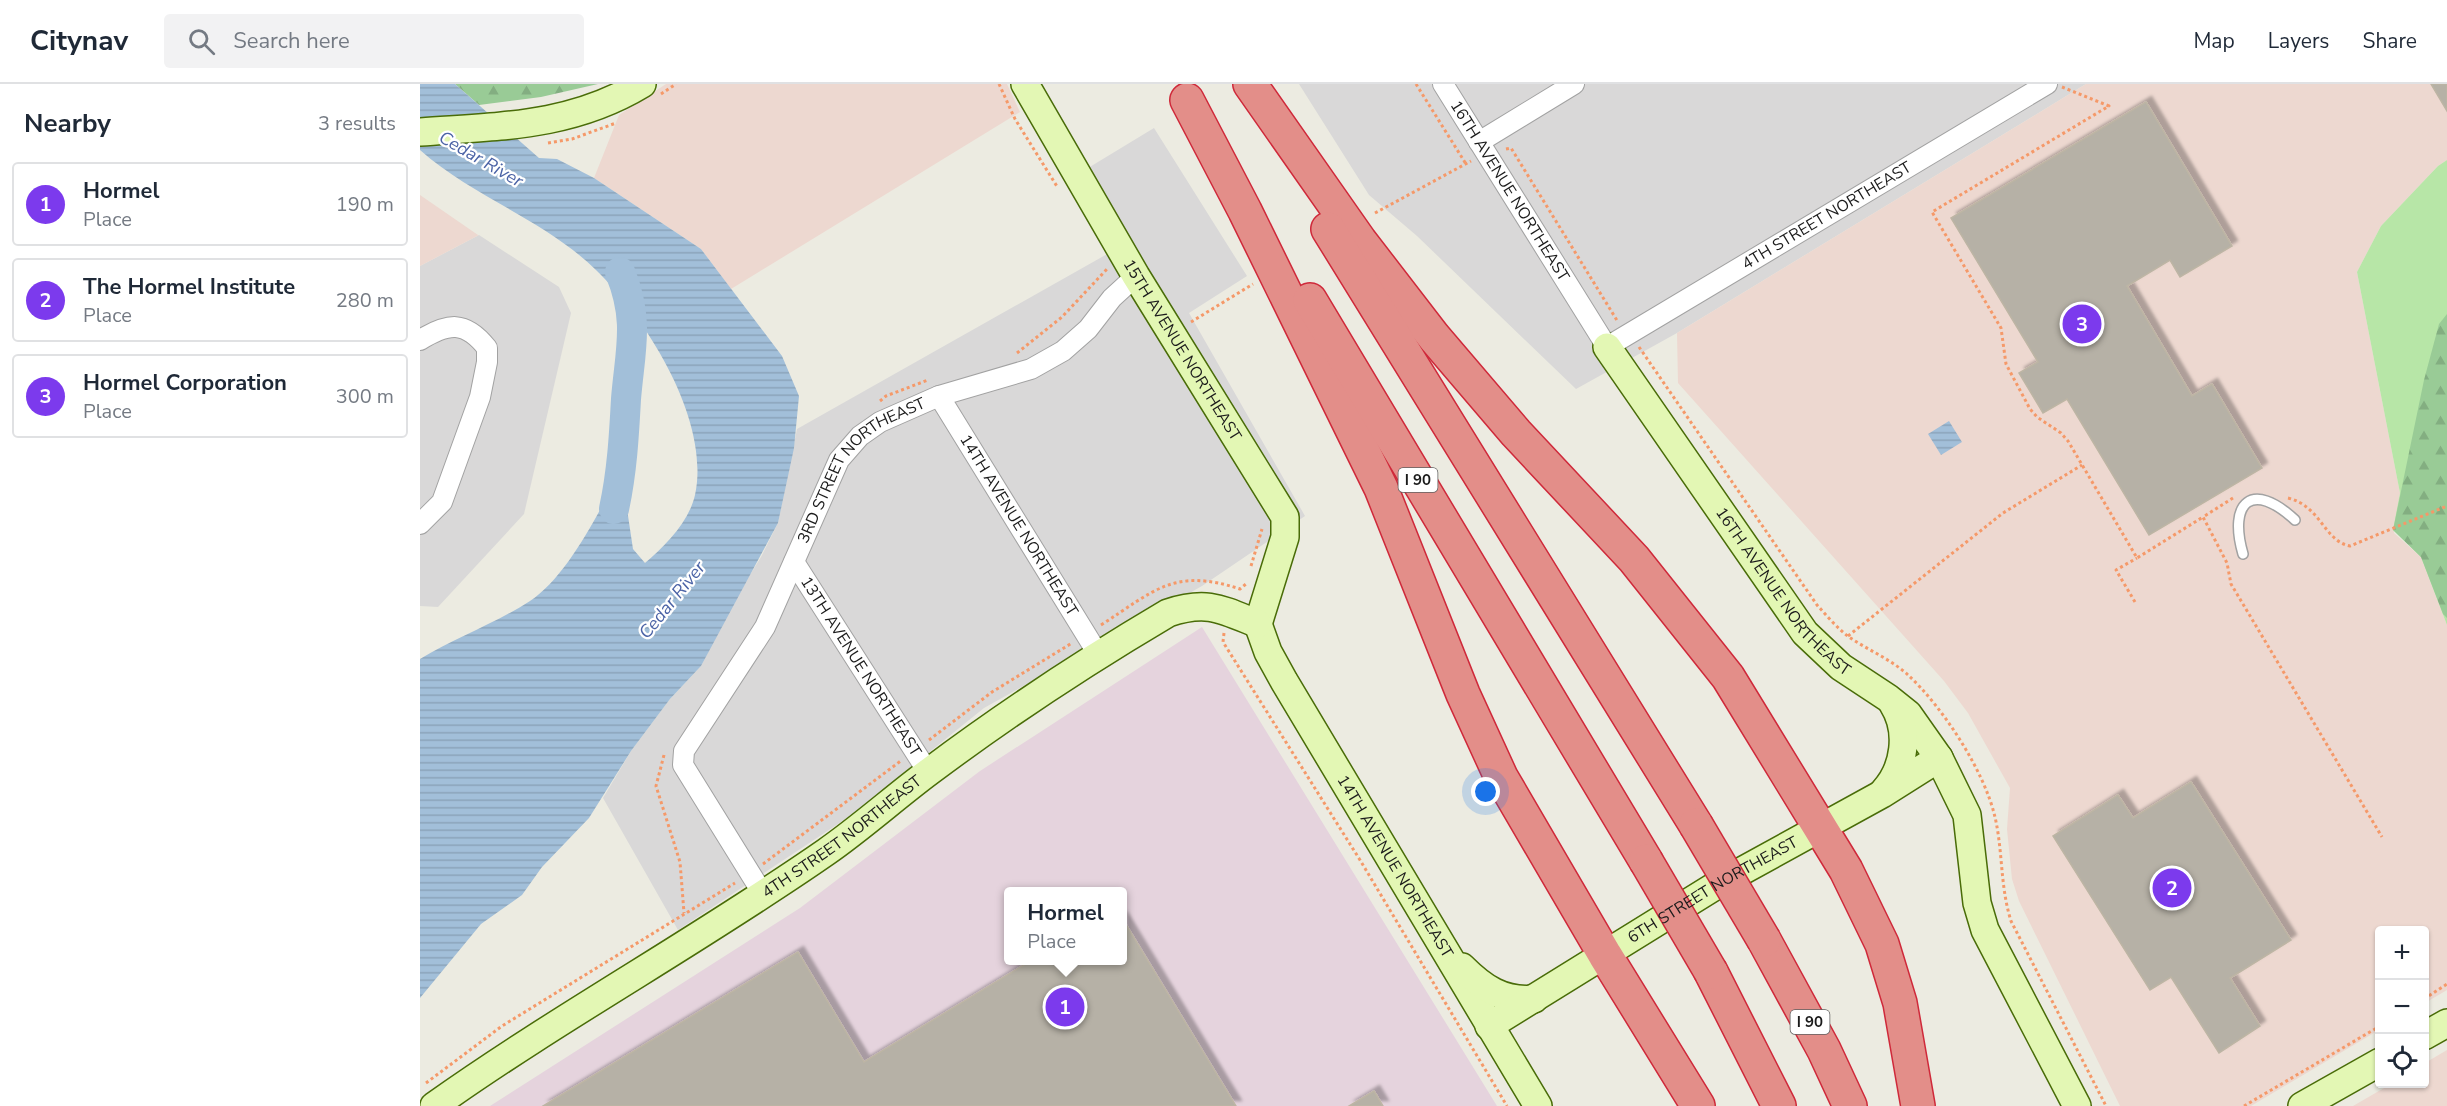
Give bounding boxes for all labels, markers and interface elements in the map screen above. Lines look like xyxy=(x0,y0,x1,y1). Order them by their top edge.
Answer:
search box xyxy=(164,14,584,68)
text: Citynav xyxy=(30,22,128,60)
icon: search xyxy=(185,25,218,58)
text: Search here xyxy=(233,26,350,56)
text: Map xyxy=(2193,27,2235,55)
text: Layers xyxy=(2268,27,2329,55)
text: Share xyxy=(2362,27,2417,55)
street label: 16TH AVENUE NORTHEAST xyxy=(1445,96,1575,286)
text: Nearby xyxy=(24,106,111,141)
text: 3 results xyxy=(318,110,396,137)
water label: Cedar River xyxy=(434,125,528,193)
street label: 4TH STREET NORTHEAST xyxy=(1738,156,1916,275)
text: Hormel xyxy=(83,176,160,206)
text: 1 xyxy=(40,191,52,218)
text: 190 m xyxy=(336,191,394,218)
text: Place xyxy=(83,206,132,233)
street label: 15TH AVENUE NORTHEAST xyxy=(1118,255,1247,445)
text: The Hormel Institute xyxy=(83,272,295,302)
text: 2 xyxy=(40,287,52,314)
text: 280 m xyxy=(336,287,394,314)
text: Place xyxy=(83,302,132,329)
pin: 3 xyxy=(2062,302,2102,346)
text: Hormel Corporation xyxy=(83,368,287,398)
text: 3 xyxy=(40,383,52,410)
text: 300 m xyxy=(336,383,394,410)
street label: 3RD STREET NORTHEAST xyxy=(792,392,929,547)
text: Place xyxy=(83,398,132,425)
street label: 14TH AVENUE NORTHEAST xyxy=(954,430,1083,621)
road number: I 90 xyxy=(1398,468,1438,492)
street label: 16TH AVENUE NORTHEAST xyxy=(1710,503,1855,682)
water label: Cedar River xyxy=(633,556,711,644)
street label: 13TH AVENUE NORTHEAST xyxy=(795,572,927,761)
street label: 4TH STREET NORTHEAST xyxy=(758,770,927,903)
street label: 14TH AVENUE NORTHEAST xyxy=(1332,771,1458,962)
your location xyxy=(1471,777,1500,806)
street label: 6TH STREET NORTHEAST xyxy=(1623,831,1802,949)
pin: 2 xyxy=(2152,866,2192,910)
popup xyxy=(1004,887,1127,965)
text: Hormel xyxy=(1027,898,1104,928)
map controls xyxy=(2375,926,2429,1088)
button: + xyxy=(2375,926,2429,980)
text: Place xyxy=(1027,928,1076,955)
button: − xyxy=(2375,980,2429,1034)
pin: 1 xyxy=(1046,984,1084,1030)
road number: I 90 xyxy=(1790,1010,1830,1034)
button: locate xyxy=(2375,1034,2429,1088)

